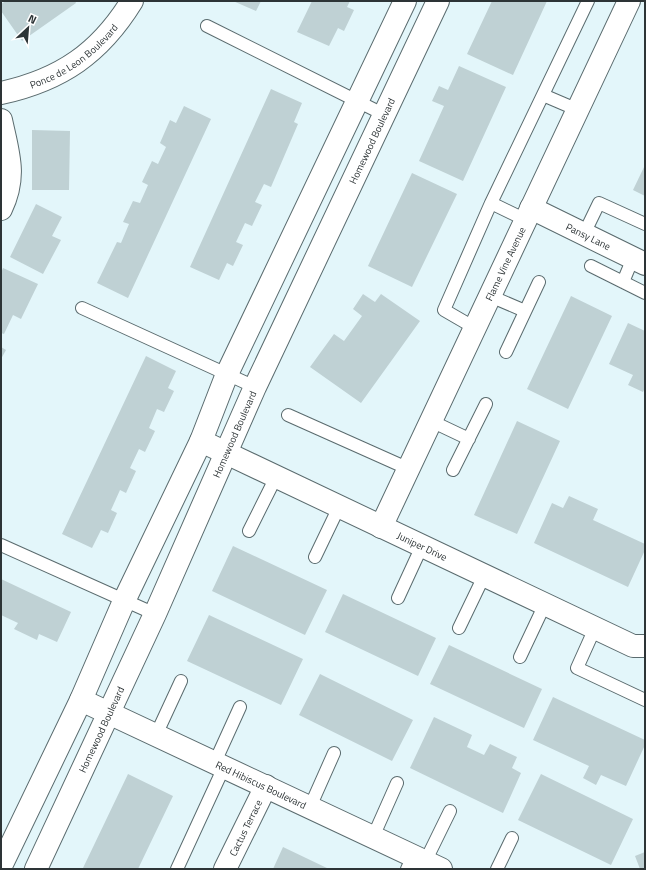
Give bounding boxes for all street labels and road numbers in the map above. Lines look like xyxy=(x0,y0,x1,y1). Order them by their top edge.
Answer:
street label: Ponce de Leon Boulevard xyxy=(28,20,121,92)
street label: Homewood Boulevard xyxy=(345,95,399,186)
street label: Pansy Lane xyxy=(564,219,613,254)
street label: Flame Vine Avenue xyxy=(481,224,529,303)
street label: Homewood Boulevard xyxy=(209,388,260,480)
street label: Juniper Drive xyxy=(395,528,450,564)
street label: Homewood Boulevard xyxy=(75,684,128,775)
street label: Red Hibiscus Boulevard xyxy=(213,757,309,812)
street label: Cactus Terrace xyxy=(225,797,266,859)

